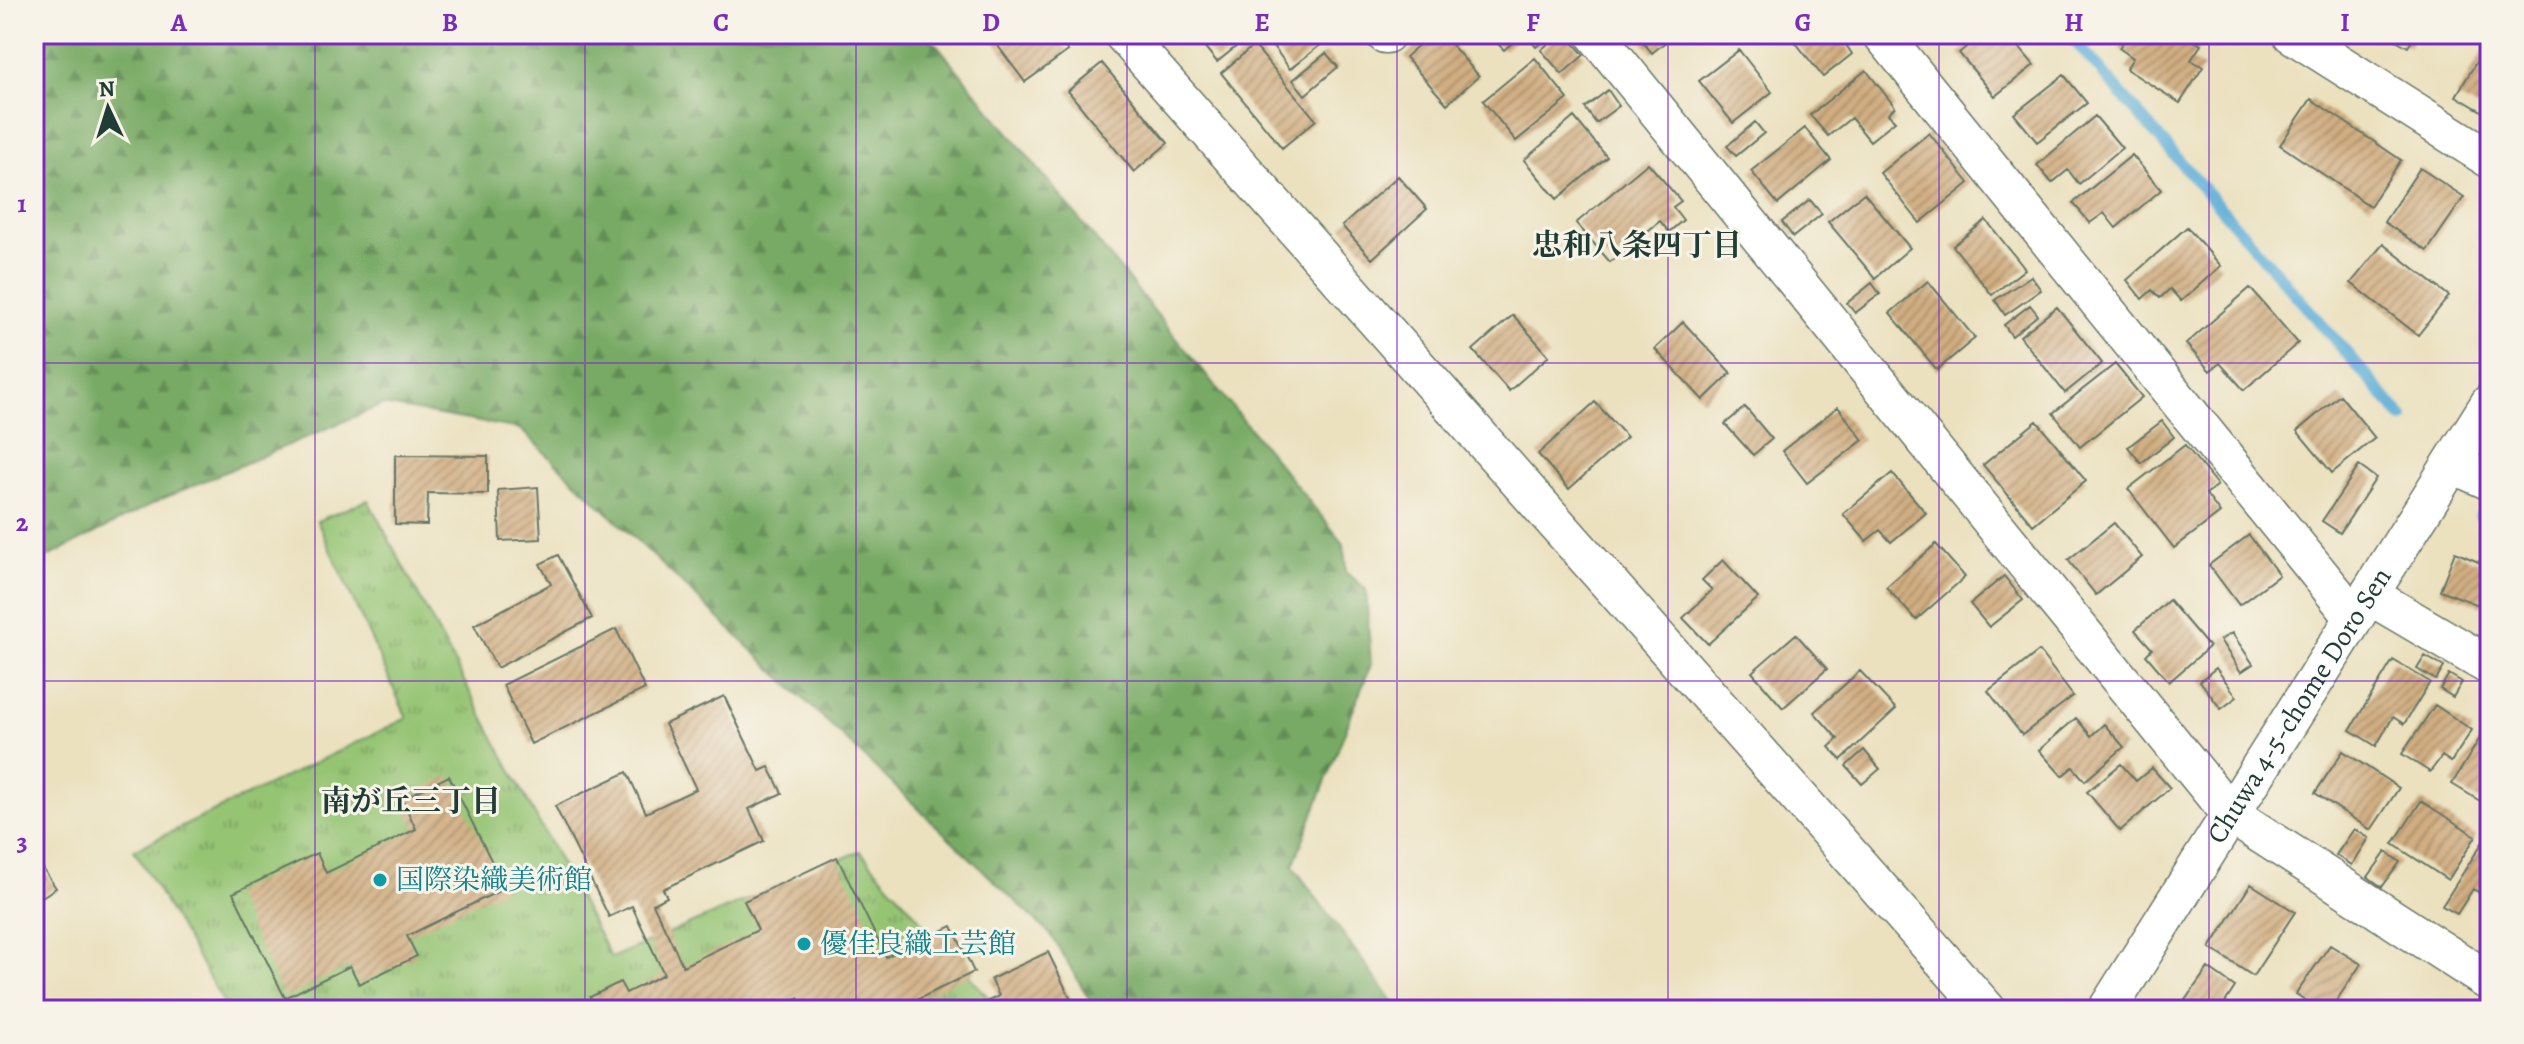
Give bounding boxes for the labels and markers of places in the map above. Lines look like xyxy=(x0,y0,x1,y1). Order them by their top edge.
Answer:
place label: 国際染織美術館 xyxy=(396,861,592,899)
marker: 国際染織美術館 xyxy=(371,871,389,889)
place label: 優佳良織工芸館 xyxy=(820,925,1016,963)
marker: 優佳良織工芸館 xyxy=(795,935,813,953)

